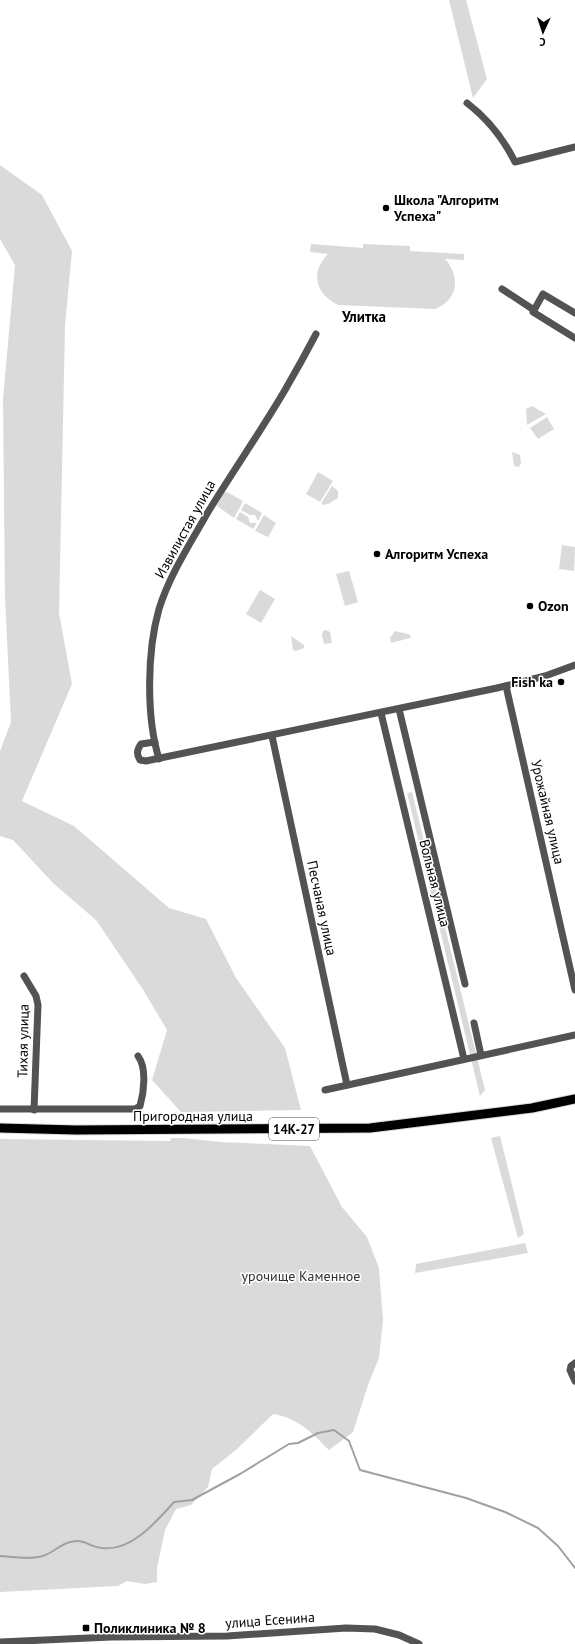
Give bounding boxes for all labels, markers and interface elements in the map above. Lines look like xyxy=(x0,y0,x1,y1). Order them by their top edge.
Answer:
north arrow xyxy=(523,12,563,52)
text: С xyxy=(539,35,546,49)
place label: Школа "Алгоритм Успеха" xyxy=(393,191,499,225)
marker: Школа "Алгоритм Успеха" xyxy=(381,203,391,213)
district label: Улитка xyxy=(341,307,386,326)
street label: Извилистая улица xyxy=(151,477,219,581)
place label: Алгоритм Успеха xyxy=(385,545,488,563)
marker: Алгоритм Успеха xyxy=(372,549,382,559)
place label: Ozon xyxy=(538,597,569,615)
marker: Ozon xyxy=(525,601,535,611)
place label: Fish ka xyxy=(511,673,553,691)
marker: Fish ka xyxy=(556,677,566,687)
street label: Урожайная улица xyxy=(527,758,569,866)
street label: Вольная улица xyxy=(415,837,455,929)
street label: Песчаная улица xyxy=(303,859,341,957)
street label: Тихая улица xyxy=(13,1004,33,1078)
street label: Пригородная улица xyxy=(133,1107,253,1125)
road number: 14К-27 xyxy=(269,1118,319,1140)
park label: урочище Каменное xyxy=(242,1267,360,1285)
street label: улица Есенина xyxy=(225,1608,315,1632)
place label: Поликлиника № 8 xyxy=(94,1619,206,1637)
marker: Поликлиника № 8 xyxy=(81,1623,91,1633)

